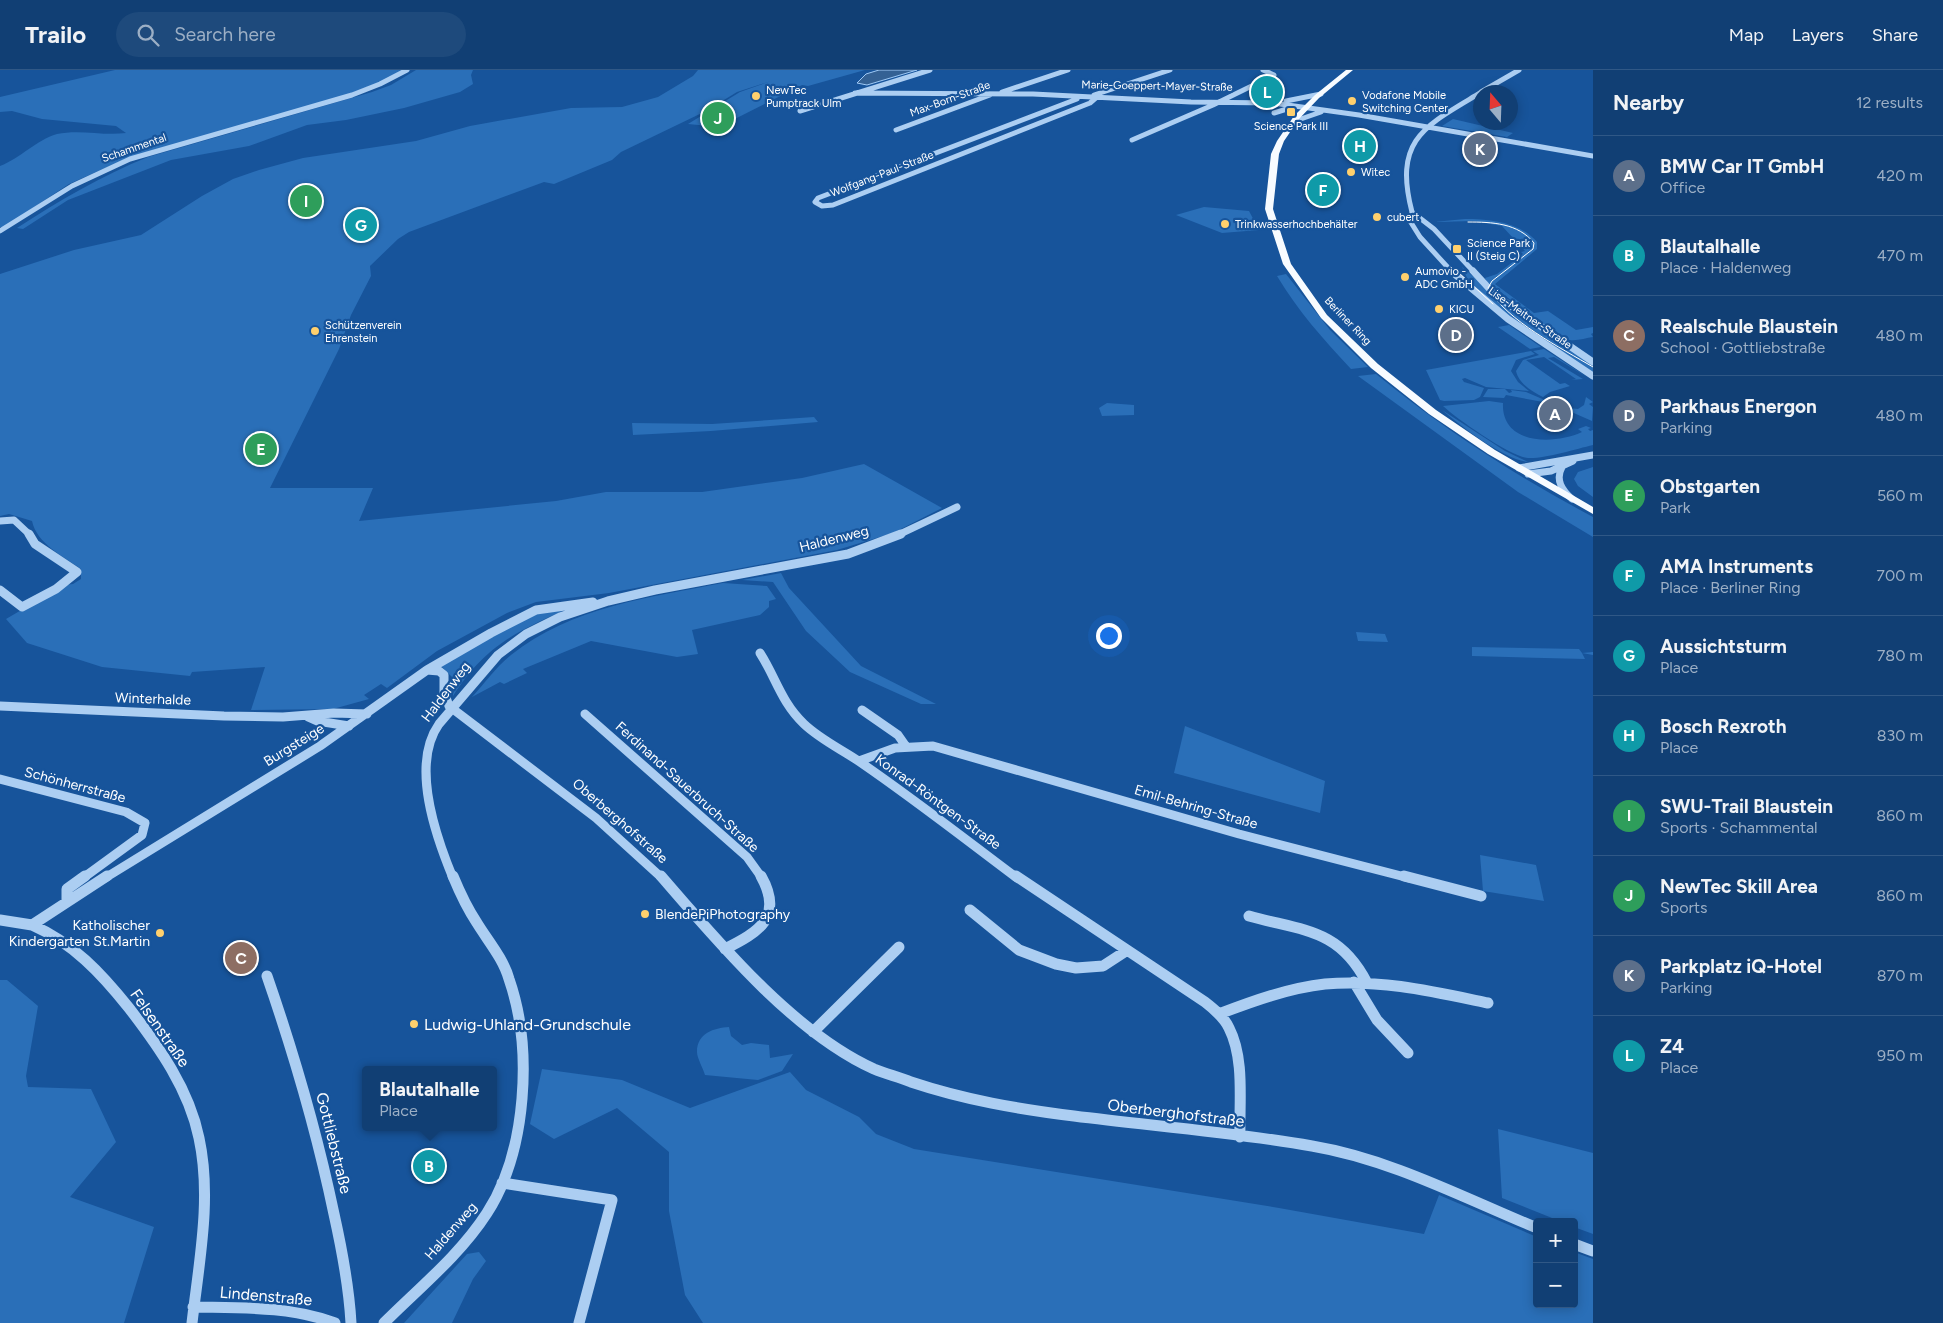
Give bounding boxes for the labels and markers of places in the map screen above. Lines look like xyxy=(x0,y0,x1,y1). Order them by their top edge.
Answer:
pin: L xyxy=(1251,73,1283,111)
place label: NewTec Pumptrack Ulm xyxy=(766,84,841,110)
place label: Vodafone Mobile Switching Center xyxy=(1362,89,1448,115)
marker: NewTec Pumptrack Ulm xyxy=(750,90,762,102)
marker: Vodafone Mobile Switching Center xyxy=(1346,95,1358,107)
pin: J xyxy=(702,99,734,137)
marker: Science Park III xyxy=(1285,106,1297,118)
place label: Science Park III xyxy=(1254,120,1328,133)
pin: H xyxy=(1344,127,1376,165)
pin: K xyxy=(1464,130,1496,168)
marker: Witec xyxy=(1345,166,1357,178)
place label: Witec xyxy=(1361,166,1390,179)
pin: F xyxy=(1307,171,1339,209)
pin: I xyxy=(290,182,322,220)
pin: G xyxy=(345,206,377,244)
marker: cubert xyxy=(1371,211,1383,223)
place label: cubert xyxy=(1387,211,1419,224)
marker: Trinkwasserhochbehälter xyxy=(1219,218,1231,230)
place label: Trinkwasserhochbehälter xyxy=(1235,218,1358,231)
place label: Science Park II (Steig C) xyxy=(1467,237,1531,263)
marker: Science Park II (Steig C) xyxy=(1451,243,1463,255)
place label: Aumovio - ADC GmbH xyxy=(1415,265,1473,291)
marker: Aumovio - ADC GmbH xyxy=(1399,271,1411,283)
marker: KICU xyxy=(1433,303,1445,315)
place label: KICU xyxy=(1449,303,1474,316)
pin: D xyxy=(1440,316,1472,354)
place label: Schützenverein Ehrenstein xyxy=(325,319,402,345)
marker: Schützenverein Ehrenstein xyxy=(309,325,321,337)
pin: A xyxy=(1539,395,1571,433)
pin: E xyxy=(245,430,277,468)
place label: BlendePiPhotography xyxy=(655,906,791,923)
marker: BlendePiPhotography xyxy=(639,908,651,920)
place label: Katholischer Kindergarten St.Martin xyxy=(9,917,150,950)
marker: Katholischer Kindergarten St.Martin xyxy=(154,927,166,939)
pin: C xyxy=(225,939,257,977)
place label: Ludwig-Uhland-Grundschule xyxy=(424,1015,631,1034)
marker: Ludwig-Uhland-Grundschule xyxy=(408,1018,420,1030)
pin: B xyxy=(413,1147,445,1185)

